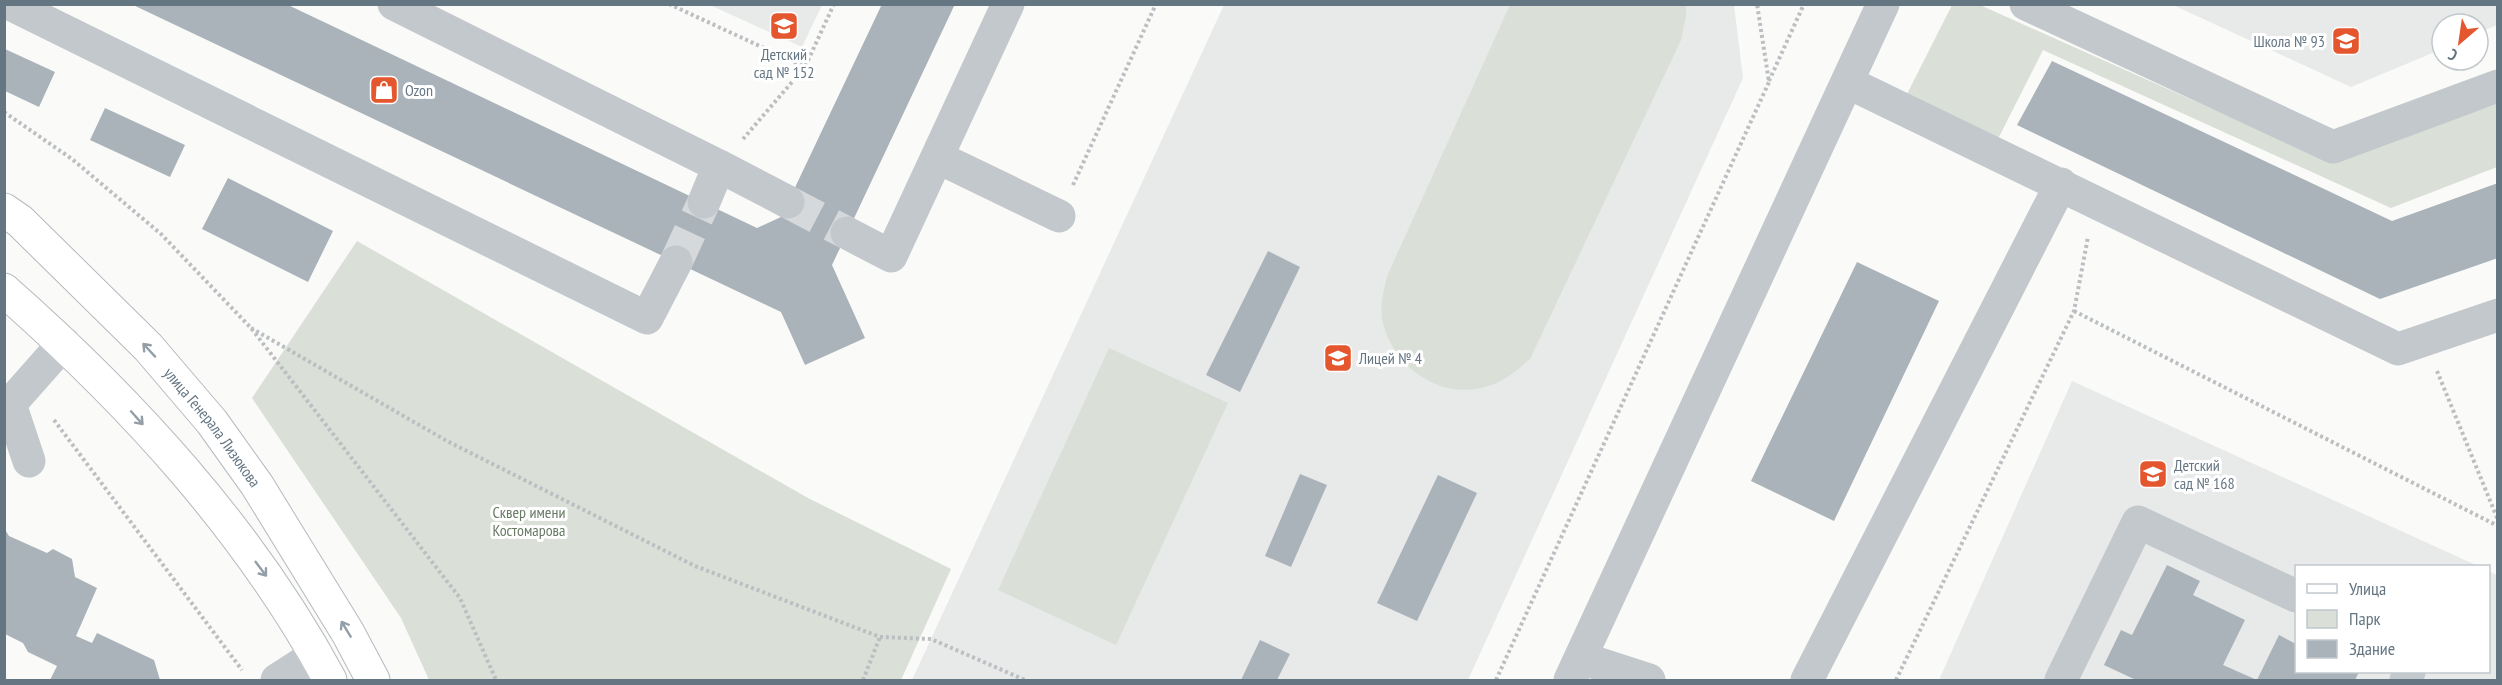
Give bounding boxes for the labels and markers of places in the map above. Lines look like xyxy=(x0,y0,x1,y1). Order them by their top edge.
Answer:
school or university icon: Детский сад № 152 xyxy=(768,10,800,42)
school or university icon: Школа № 93 xyxy=(2330,25,2362,57)
place label: Школа № 93 xyxy=(2254,31,2325,51)
place label: Детский сад № 152 xyxy=(754,44,814,82)
shop icon: Ozon xyxy=(368,74,400,106)
place label: Ozon xyxy=(405,80,433,100)
school or university icon: Лицей № 4 xyxy=(1322,342,1354,374)
place label: Лицей № 4 xyxy=(1358,348,1422,368)
place label: Детский сад № 168 xyxy=(2174,455,2235,493)
school or university icon: Детский сад № 168 xyxy=(2137,458,2169,490)

